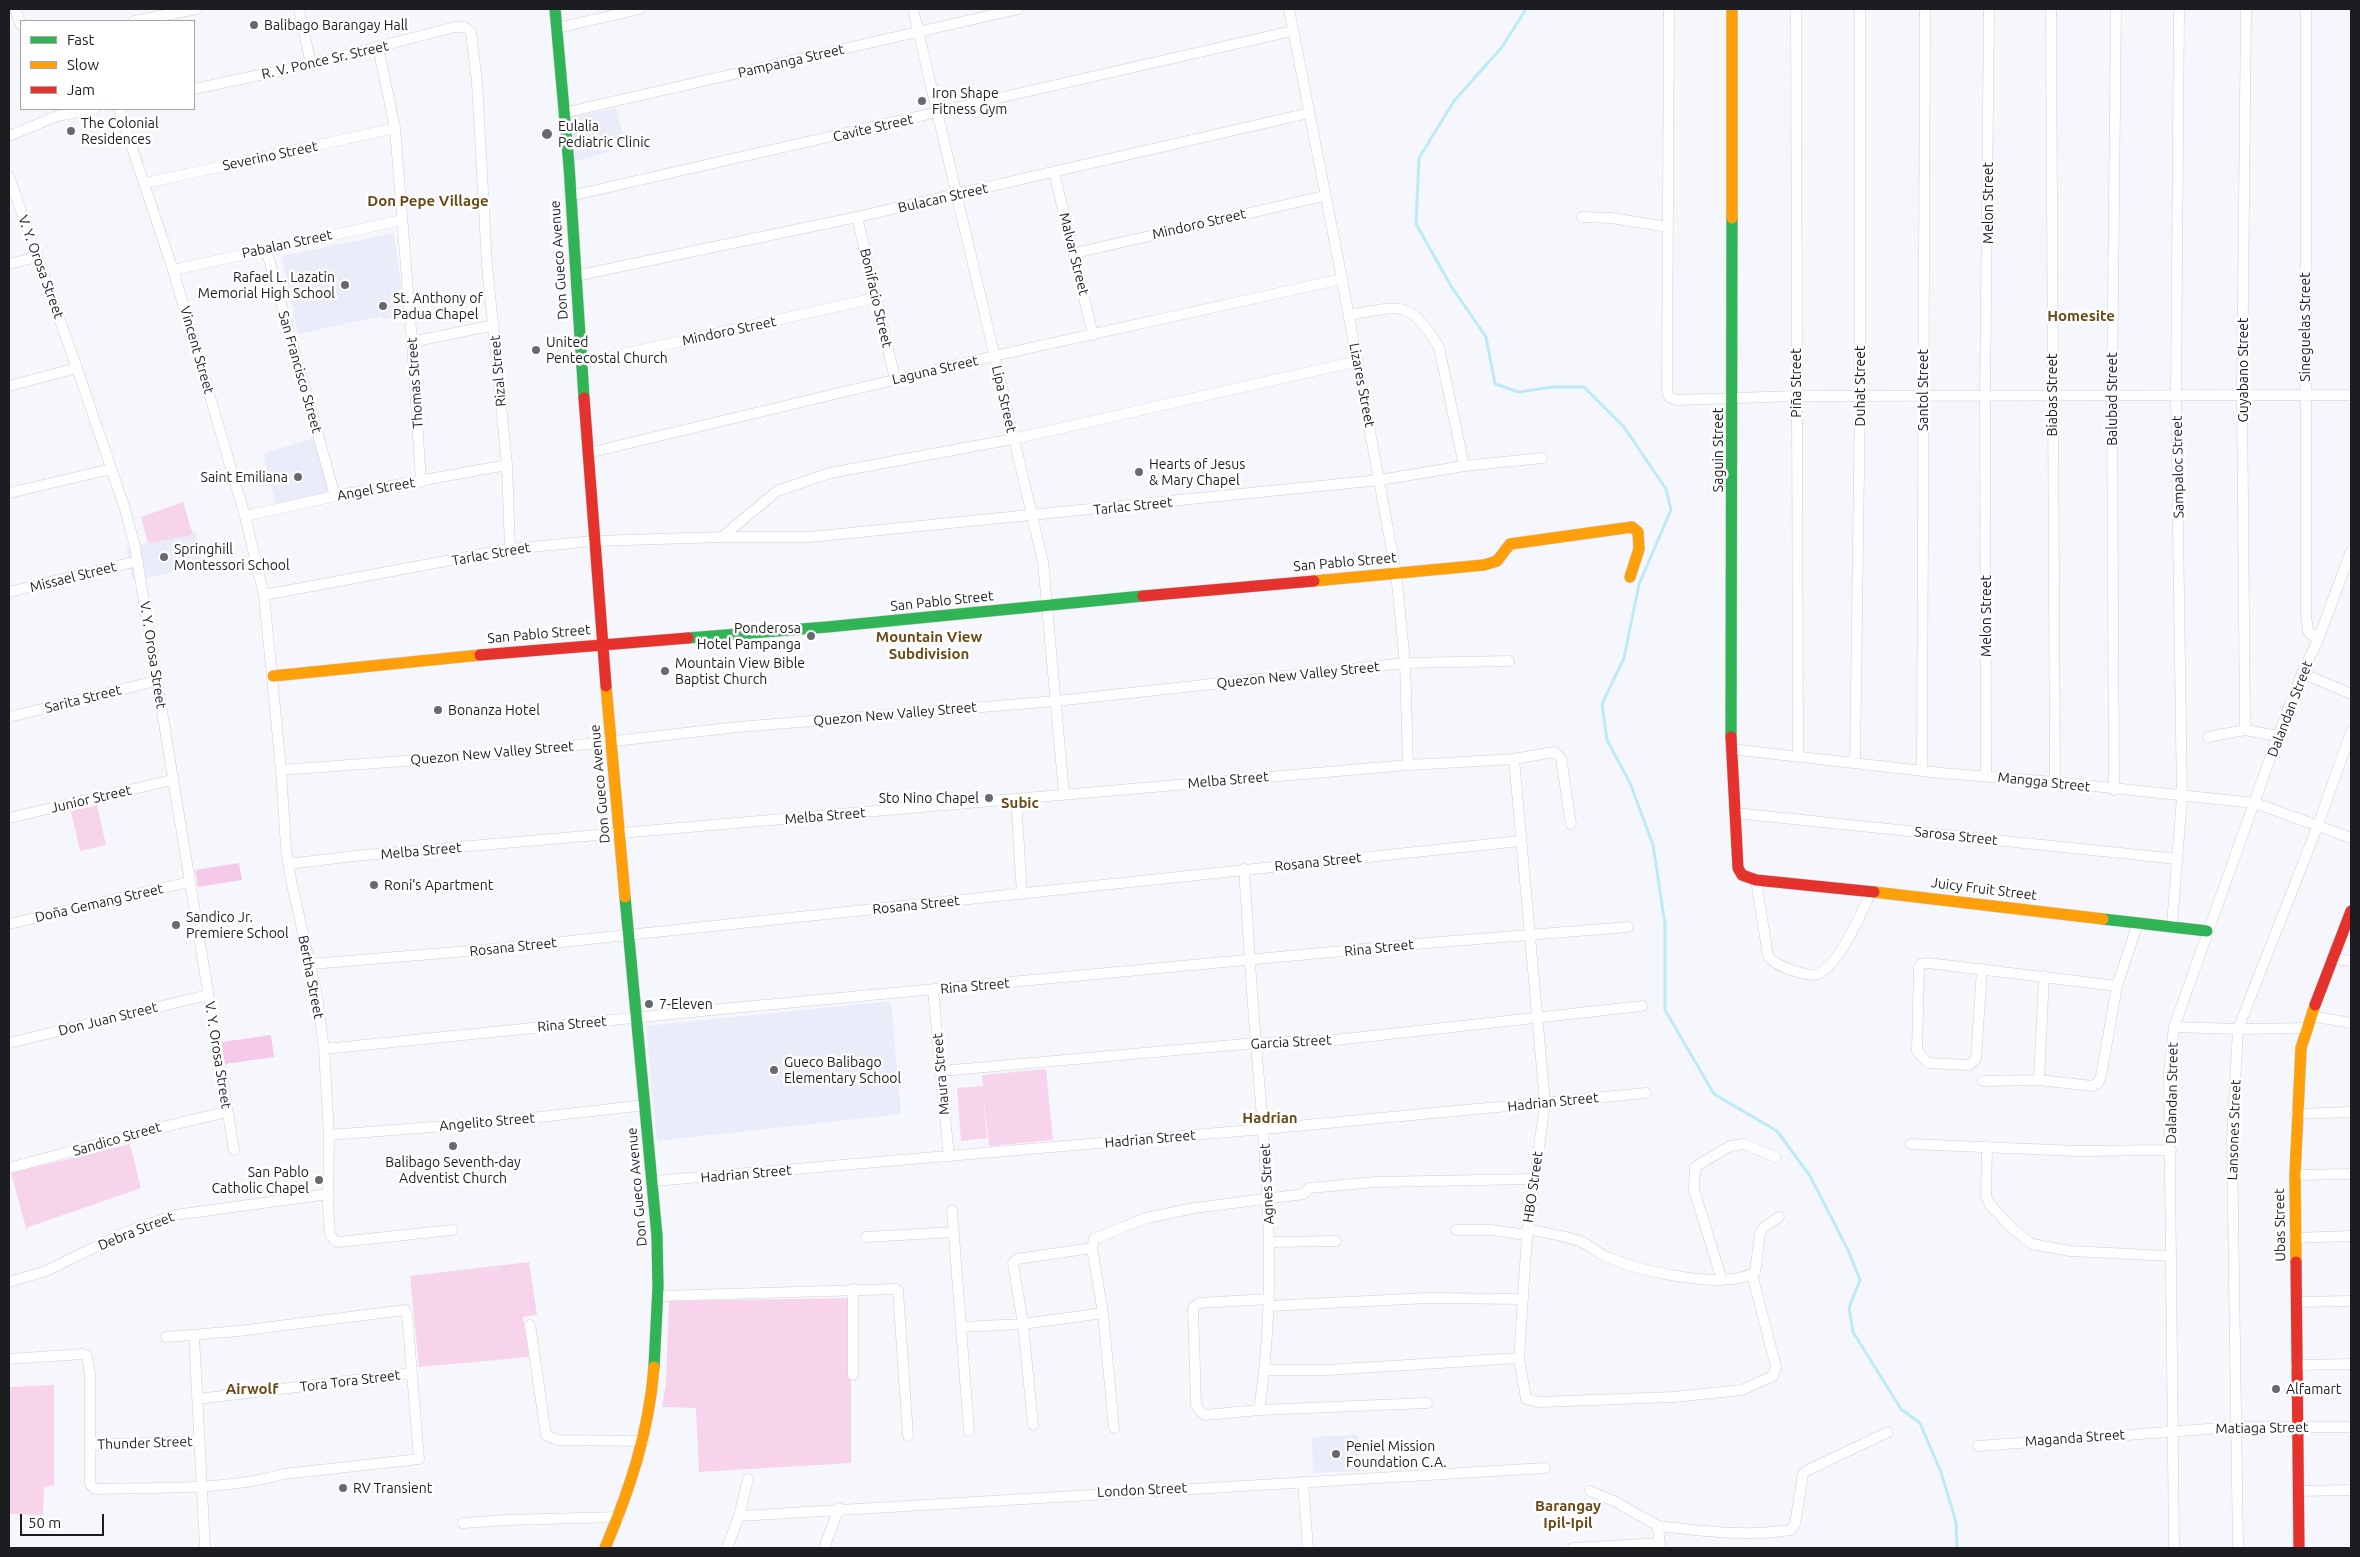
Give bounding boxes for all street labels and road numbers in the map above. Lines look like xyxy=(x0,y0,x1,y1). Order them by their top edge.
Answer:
street label: R. V. Ponce Sr. Street xyxy=(260,37,390,83)
street label: Pampanga Street xyxy=(736,41,846,81)
street label: Cavite Street xyxy=(831,111,915,145)
street label: Severino Street xyxy=(221,138,319,174)
street label: Melon Street xyxy=(1980,162,1996,244)
street label: Bulacan Street xyxy=(896,179,990,217)
street label: Don Gueco Avenue xyxy=(546,200,572,320)
street label: Mindoro Street xyxy=(1150,205,1248,243)
street label: Malvar Street xyxy=(1056,211,1092,297)
street label: V. Y. Orosa Street xyxy=(15,213,67,321)
street label: Pabalan Street xyxy=(240,226,334,262)
street label: Bonifacio Street xyxy=(856,247,896,349)
street label: Sineguelas Street xyxy=(2297,272,2313,382)
street label: Vincent Street xyxy=(176,304,218,396)
street label: San Francisco Street xyxy=(275,309,325,435)
street label: Mindoro Street xyxy=(680,313,778,349)
street label: Guyabano Street xyxy=(2235,317,2251,423)
street label: Rizal Street xyxy=(487,335,509,407)
street label: Thomas Street xyxy=(403,337,427,429)
street label: Lizares Street xyxy=(1346,341,1378,429)
street label: Duhat Street xyxy=(1852,346,1868,426)
street label: Piña Street xyxy=(1788,348,1804,418)
street label: Santol Street xyxy=(1915,349,1931,431)
street label: Laguna Street xyxy=(890,352,980,388)
street label: Balubad Street xyxy=(2104,352,2120,446)
street label: Biabas Street xyxy=(2044,353,2060,437)
street label: Lipa Street xyxy=(988,364,1020,434)
street label: Saguin Street xyxy=(1710,408,1726,492)
street label: Sampaloc Street xyxy=(2169,416,2187,518)
street label: Angel Street xyxy=(336,474,416,504)
street label: Tarlac Street xyxy=(1093,493,1173,519)
street label: Tarlac Street xyxy=(450,539,532,569)
street label: San Pablo Street xyxy=(1293,549,1397,575)
street label: Missael Street xyxy=(28,558,118,596)
street label: Melon Street xyxy=(1978,575,1994,657)
street label: San Pablo Street xyxy=(890,587,994,615)
street label: V. Y. Orosa Street xyxy=(136,600,170,710)
street label: San Pablo Street xyxy=(487,621,591,647)
street label: Quezon New Valley Street xyxy=(1216,658,1380,692)
street label: Dalandan Street xyxy=(2264,659,2316,759)
street label: Sarita Street xyxy=(43,681,123,717)
street label: Quezon New Valley Street xyxy=(813,698,977,730)
street label: Don Gueco Avenue xyxy=(586,724,614,844)
street label: Quezon New Valley Street xyxy=(410,737,574,769)
street label: Melba Street xyxy=(1187,768,1269,792)
street label: Mangga Street xyxy=(1997,769,2091,795)
street label: Junior Street xyxy=(49,782,133,816)
street label: Melba Street xyxy=(784,804,866,828)
street label: Sarosa Street xyxy=(1914,823,1998,849)
street label: Melba Street xyxy=(380,839,462,863)
street label: Rosana Street xyxy=(1274,849,1362,875)
street label: Juicy Fruit Street xyxy=(1930,874,2038,904)
street label: Doña Gemang Street xyxy=(33,880,165,926)
street label: Rosana Street xyxy=(872,892,960,918)
street label: Bertha Street xyxy=(295,934,327,1020)
street label: Rosana Street xyxy=(469,934,557,960)
street label: Rina Street xyxy=(1344,936,1414,960)
street label: Rina Street xyxy=(940,975,1010,997)
street label: Don Juan Street xyxy=(57,999,159,1039)
street label: V. Y. Orosa Street xyxy=(201,1000,235,1110)
street label: Rina Street xyxy=(537,1013,607,1035)
street label: Garcia Street xyxy=(1250,1031,1332,1053)
street label: Maura Street xyxy=(929,1032,953,1116)
street label: Dalandan Street xyxy=(2163,1042,2181,1144)
street label: Lansones Street xyxy=(2224,1079,2244,1181)
street label: Hadrian Street xyxy=(1507,1089,1599,1115)
street label: Angelito Street xyxy=(439,1109,535,1135)
street label: Sandico Street xyxy=(71,1118,163,1160)
street label: Don Gueco Avenue xyxy=(623,1127,651,1247)
street label: Hadrian Street xyxy=(1104,1127,1196,1151)
street label: Agnes Street xyxy=(1256,1143,1278,1225)
street label: HBO Street xyxy=(1520,1150,1546,1224)
street label: Hadrian Street xyxy=(700,1162,792,1186)
street label: Ubas Street xyxy=(2271,1188,2289,1262)
street label: Debra Street xyxy=(95,1208,177,1254)
street label: Tora Tora Street xyxy=(299,1367,401,1395)
street label: Matiaga Street xyxy=(2215,1419,2309,1437)
street label: Maganda Street xyxy=(2024,1426,2126,1450)
street label: Thunder Street xyxy=(97,1433,193,1453)
street label: London Street xyxy=(1097,1479,1187,1501)

